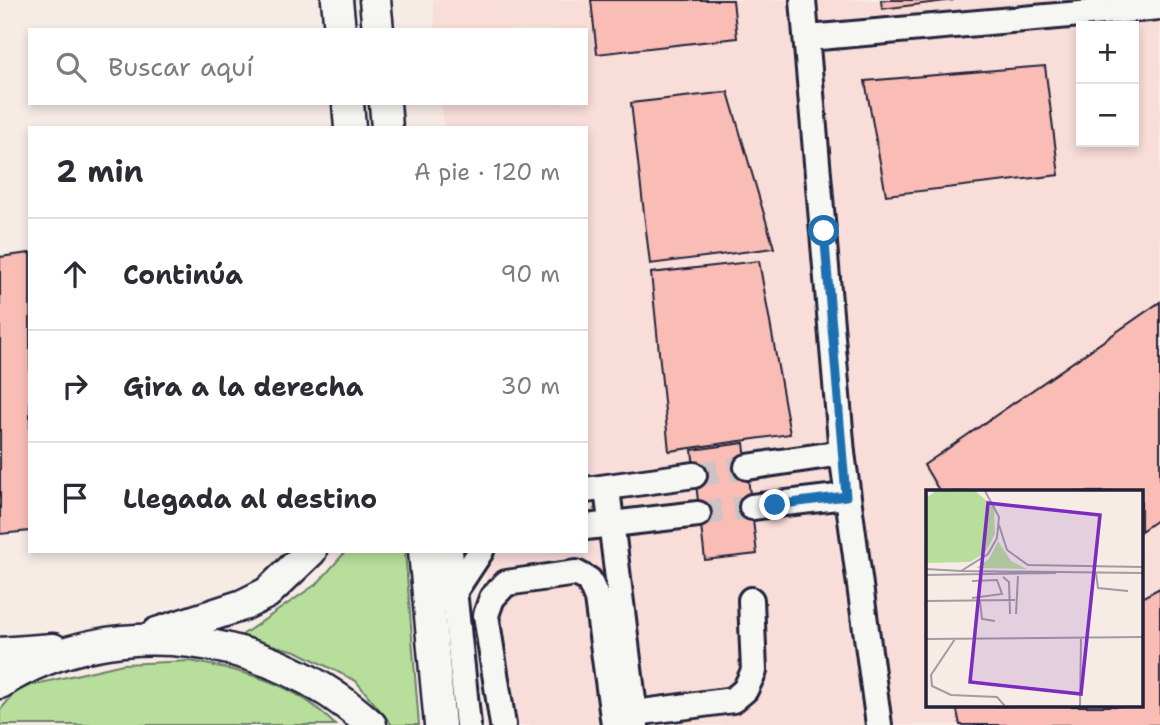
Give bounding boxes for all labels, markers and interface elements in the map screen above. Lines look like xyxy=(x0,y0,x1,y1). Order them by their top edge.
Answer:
map controls xyxy=(1076,21,1139,147)
button: + xyxy=(1076,21,1139,84)
search box xyxy=(28,28,588,105)
icon: search xyxy=(52,48,90,86)
text: Buscar aquí xyxy=(108,49,254,84)
button: − xyxy=(1076,84,1139,147)
text: 2 min xyxy=(56,151,143,192)
text: A pie · 120 m xyxy=(414,157,560,187)
route start xyxy=(808,215,839,246)
icon: ahead xyxy=(56,255,94,293)
text: Continúa xyxy=(123,257,243,292)
text: 90 m xyxy=(500,259,560,289)
icon: right xyxy=(56,367,94,405)
text: Gira a la derecha xyxy=(123,369,364,404)
text: 30 m xyxy=(501,371,560,401)
icon: arrive xyxy=(56,479,94,517)
text: Llegada al destino xyxy=(123,481,377,516)
route end xyxy=(759,489,790,520)
inset map xyxy=(926,490,1142,708)

